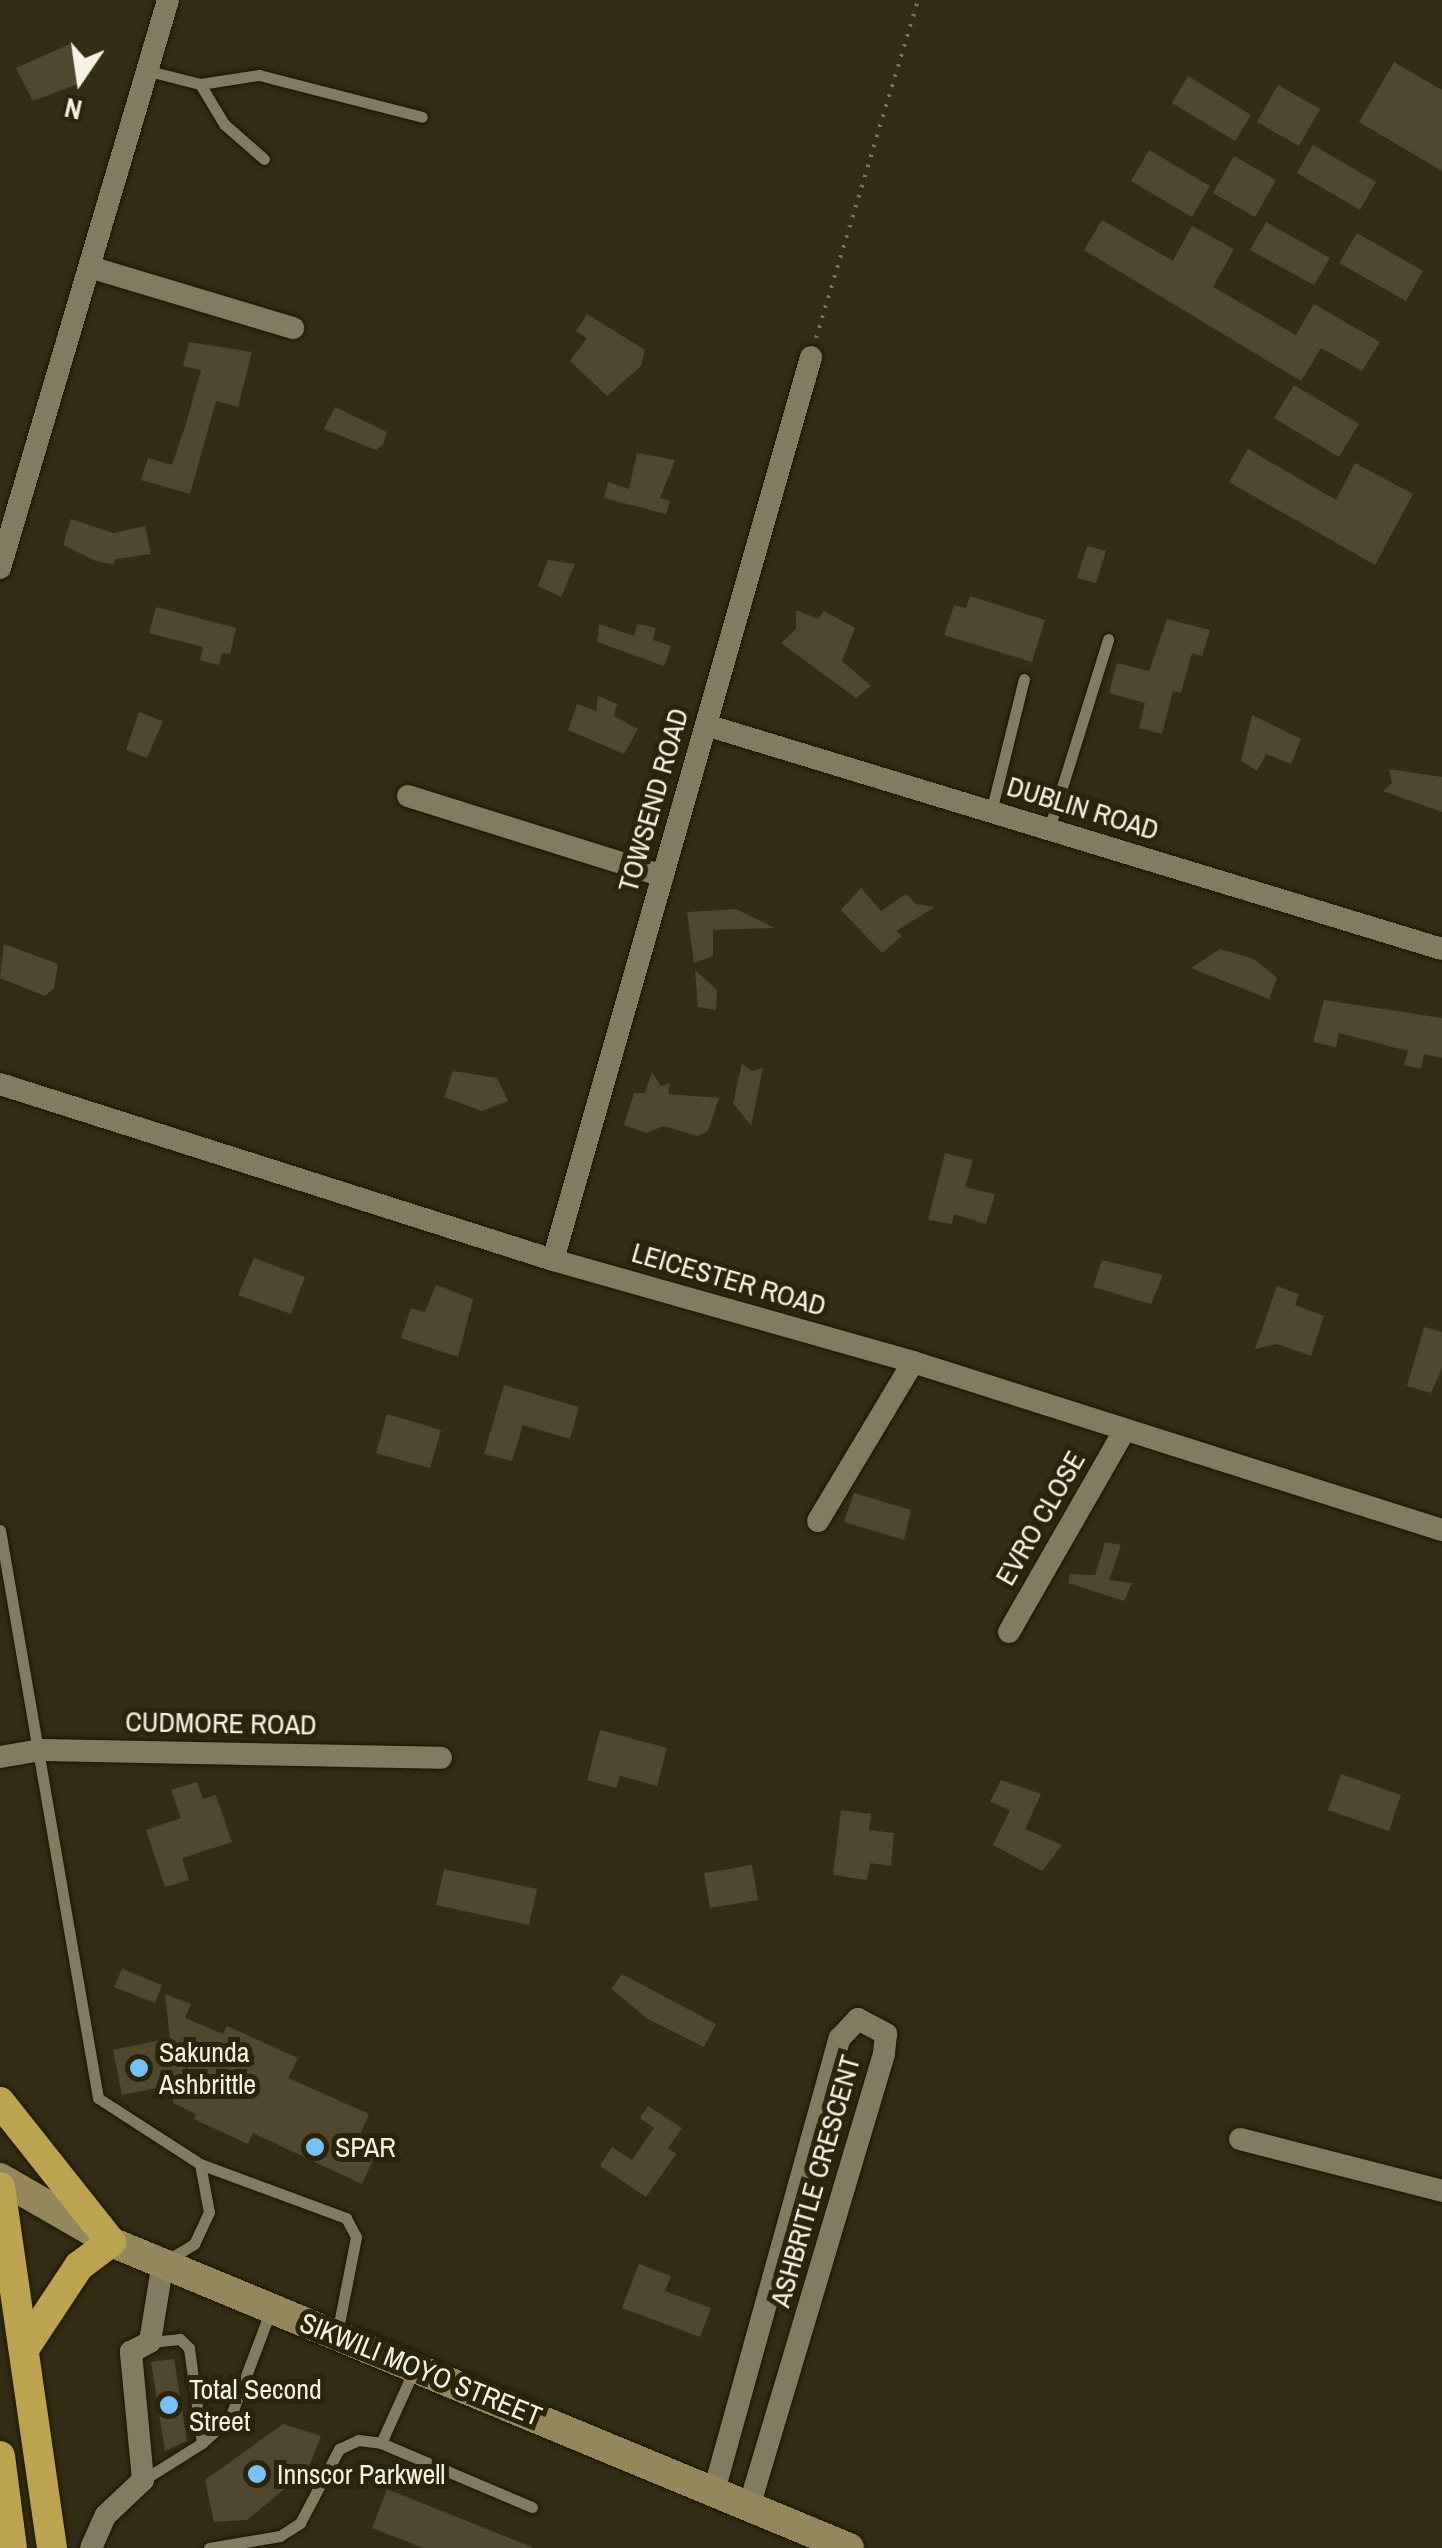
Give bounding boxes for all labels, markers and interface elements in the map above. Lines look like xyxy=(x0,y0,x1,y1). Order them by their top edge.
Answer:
north arrow xyxy=(30,30,130,130)
text: N xyxy=(61,89,86,130)
street label: TOWSEND ROAD xyxy=(611,704,695,896)
street label: DUBLIN ROAD xyxy=(1003,769,1163,847)
street label: LEICESTER ROAD xyxy=(628,1235,830,1323)
street label: EVRO CLOSE xyxy=(988,1445,1092,1591)
street label: CUDMORE ROAD xyxy=(125,1705,317,1741)
place label: Sakunda Ashbrittle xyxy=(159,2035,256,2101)
street label: ASHBRITLE CRESCENT xyxy=(763,2051,867,2311)
marker: Sakunda Ashbrittle xyxy=(128,2057,150,2079)
place label: SPAR xyxy=(335,2130,396,2164)
marker: SPAR xyxy=(304,2136,326,2158)
street label: SIKWILI MOYO STREET xyxy=(295,2305,547,2433)
place label: Total Second Street xyxy=(189,2372,322,2438)
marker: Total Second Street xyxy=(158,2394,180,2416)
place label: Innscor Parkwell xyxy=(277,2457,445,2491)
marker: Innscor Parkwell xyxy=(246,2463,268,2485)

